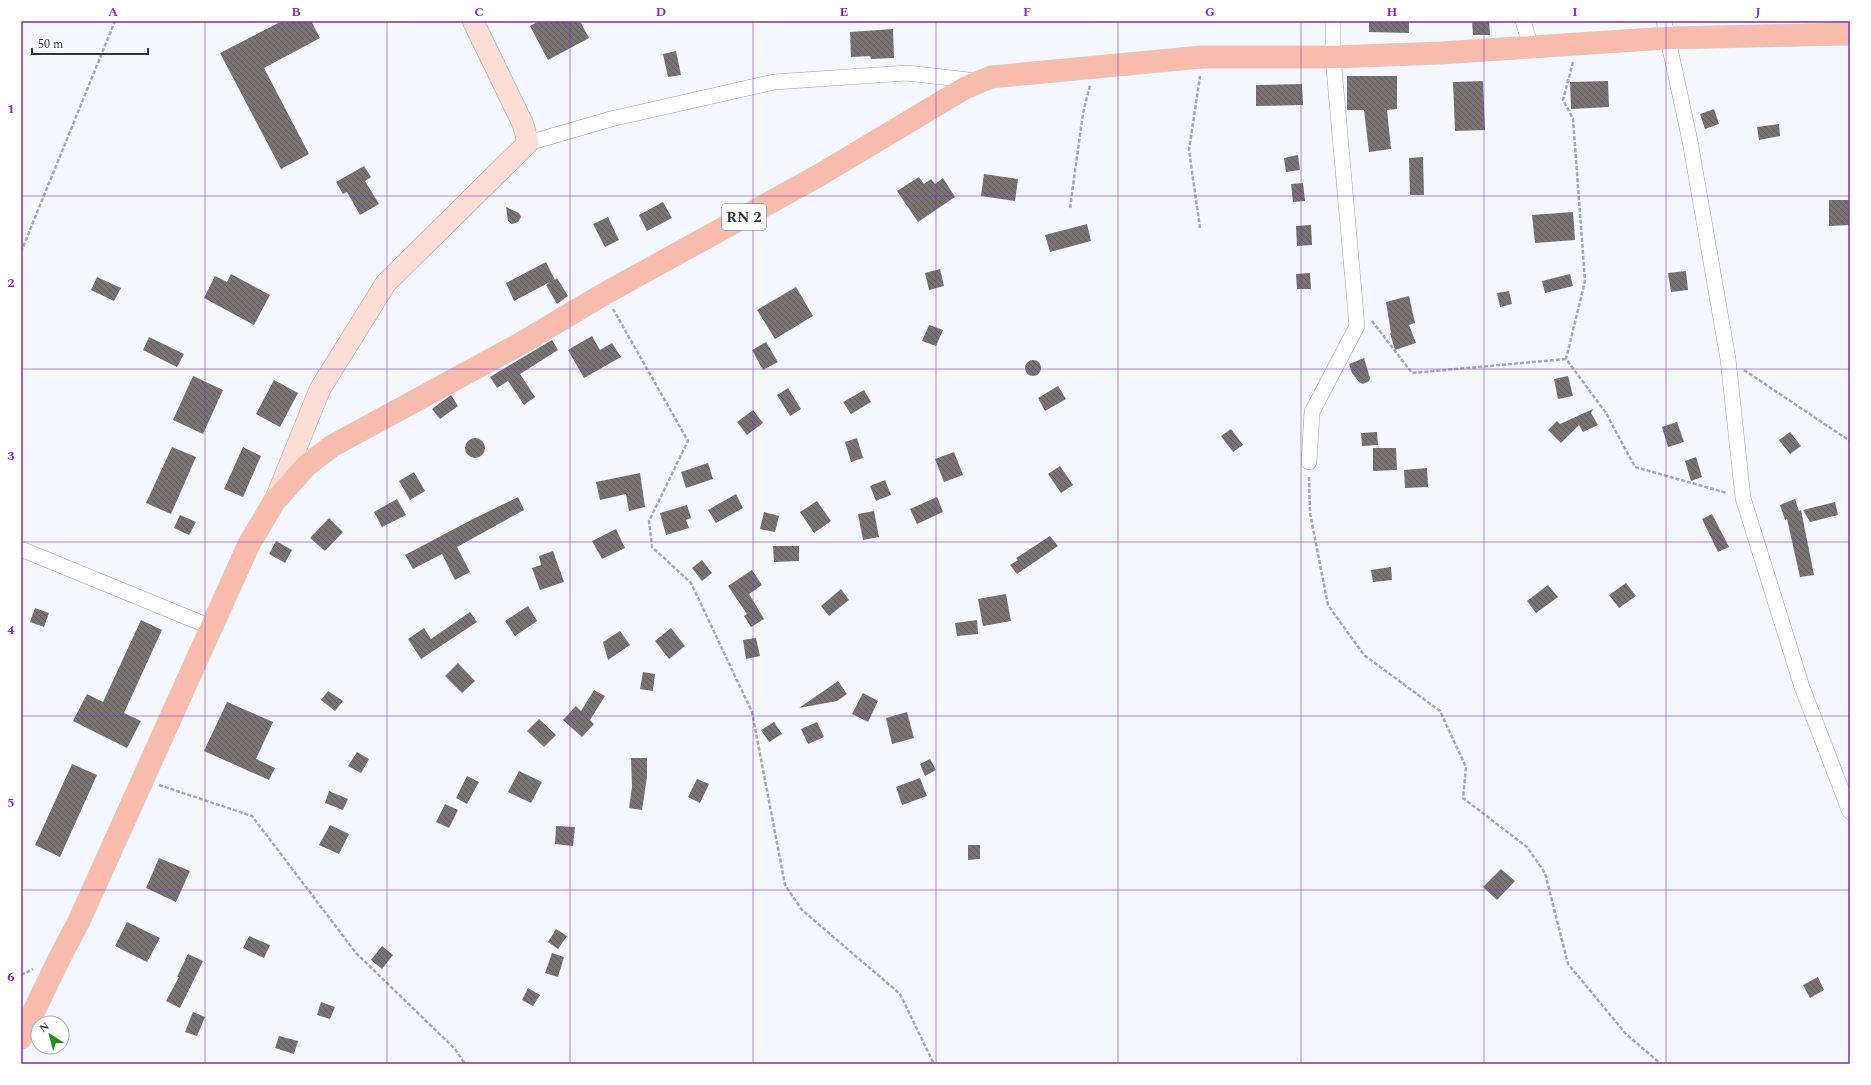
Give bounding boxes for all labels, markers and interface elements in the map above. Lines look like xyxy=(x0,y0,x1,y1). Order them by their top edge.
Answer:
text: A xyxy=(108,2,118,22)
text: B xyxy=(291,2,301,22)
text: C xyxy=(474,2,484,22)
text: D xyxy=(656,2,666,22)
text: E xyxy=(840,2,849,22)
text: F xyxy=(1023,2,1031,22)
text: G xyxy=(1205,2,1215,22)
text: H xyxy=(1387,2,1398,22)
text: I xyxy=(1572,2,1578,22)
text: J xyxy=(1755,2,1761,22)
scale bar xyxy=(32,30,148,56)
text: 50 m xyxy=(38,35,63,54)
text: 1 xyxy=(7,99,15,119)
road number: RN 2 xyxy=(722,204,766,230)
text: 2 xyxy=(7,273,15,293)
text: 3 xyxy=(7,446,15,466)
text: 4 xyxy=(7,620,15,640)
text: 5 xyxy=(7,793,15,813)
text: 6 xyxy=(7,967,15,987)
north arrow xyxy=(30,1015,70,1055)
text: N xyxy=(36,1018,53,1037)

